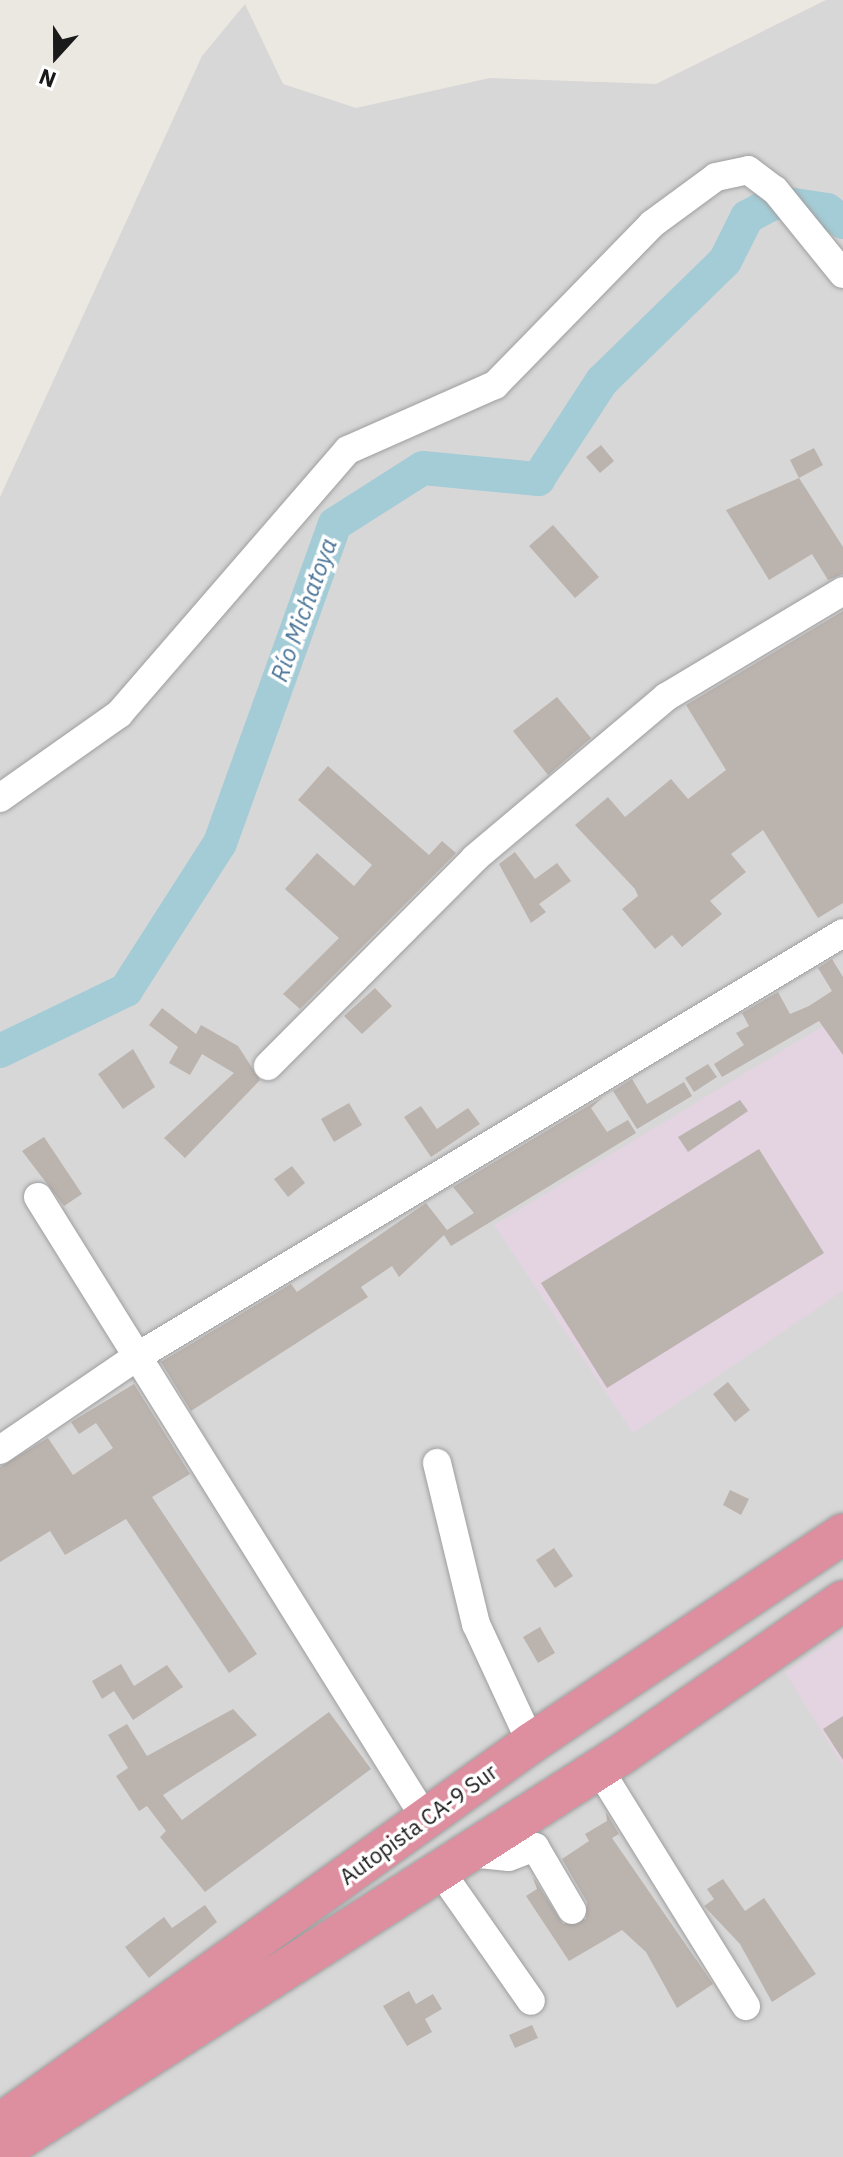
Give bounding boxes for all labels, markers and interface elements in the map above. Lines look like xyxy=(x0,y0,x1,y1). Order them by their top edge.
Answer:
north arrow xyxy=(16,16,96,96)
text: N xyxy=(35,62,60,95)
water label: Río Michatoya xyxy=(265,535,343,685)
street label: Autopista CA-9 Sur xyxy=(334,1758,502,1890)

